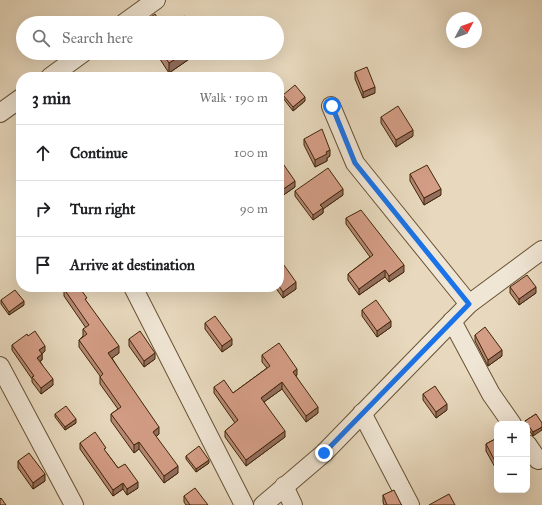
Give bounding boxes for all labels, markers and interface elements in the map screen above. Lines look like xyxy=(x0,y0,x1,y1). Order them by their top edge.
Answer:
north arrow xyxy=(446,12,482,48)
search box xyxy=(16,16,284,60)
icon: search xyxy=(30,27,52,49)
text: Search here xyxy=(62,29,133,47)
text: 3 min xyxy=(32,88,71,109)
text: Walk · 190 m xyxy=(199,90,268,106)
route start xyxy=(323,97,341,115)
icon: ahead xyxy=(32,142,54,164)
text: Continue xyxy=(70,144,128,162)
text: 100 m xyxy=(234,145,268,161)
icon: right xyxy=(32,198,54,220)
text: Turn right xyxy=(70,200,135,218)
text: 90 m xyxy=(240,201,268,217)
icon: arrive xyxy=(32,254,54,276)
text: Arrive at destination xyxy=(70,256,195,274)
map controls xyxy=(494,421,530,493)
button: + xyxy=(494,421,530,457)
route end xyxy=(315,444,333,462)
button: − xyxy=(494,457,530,493)

